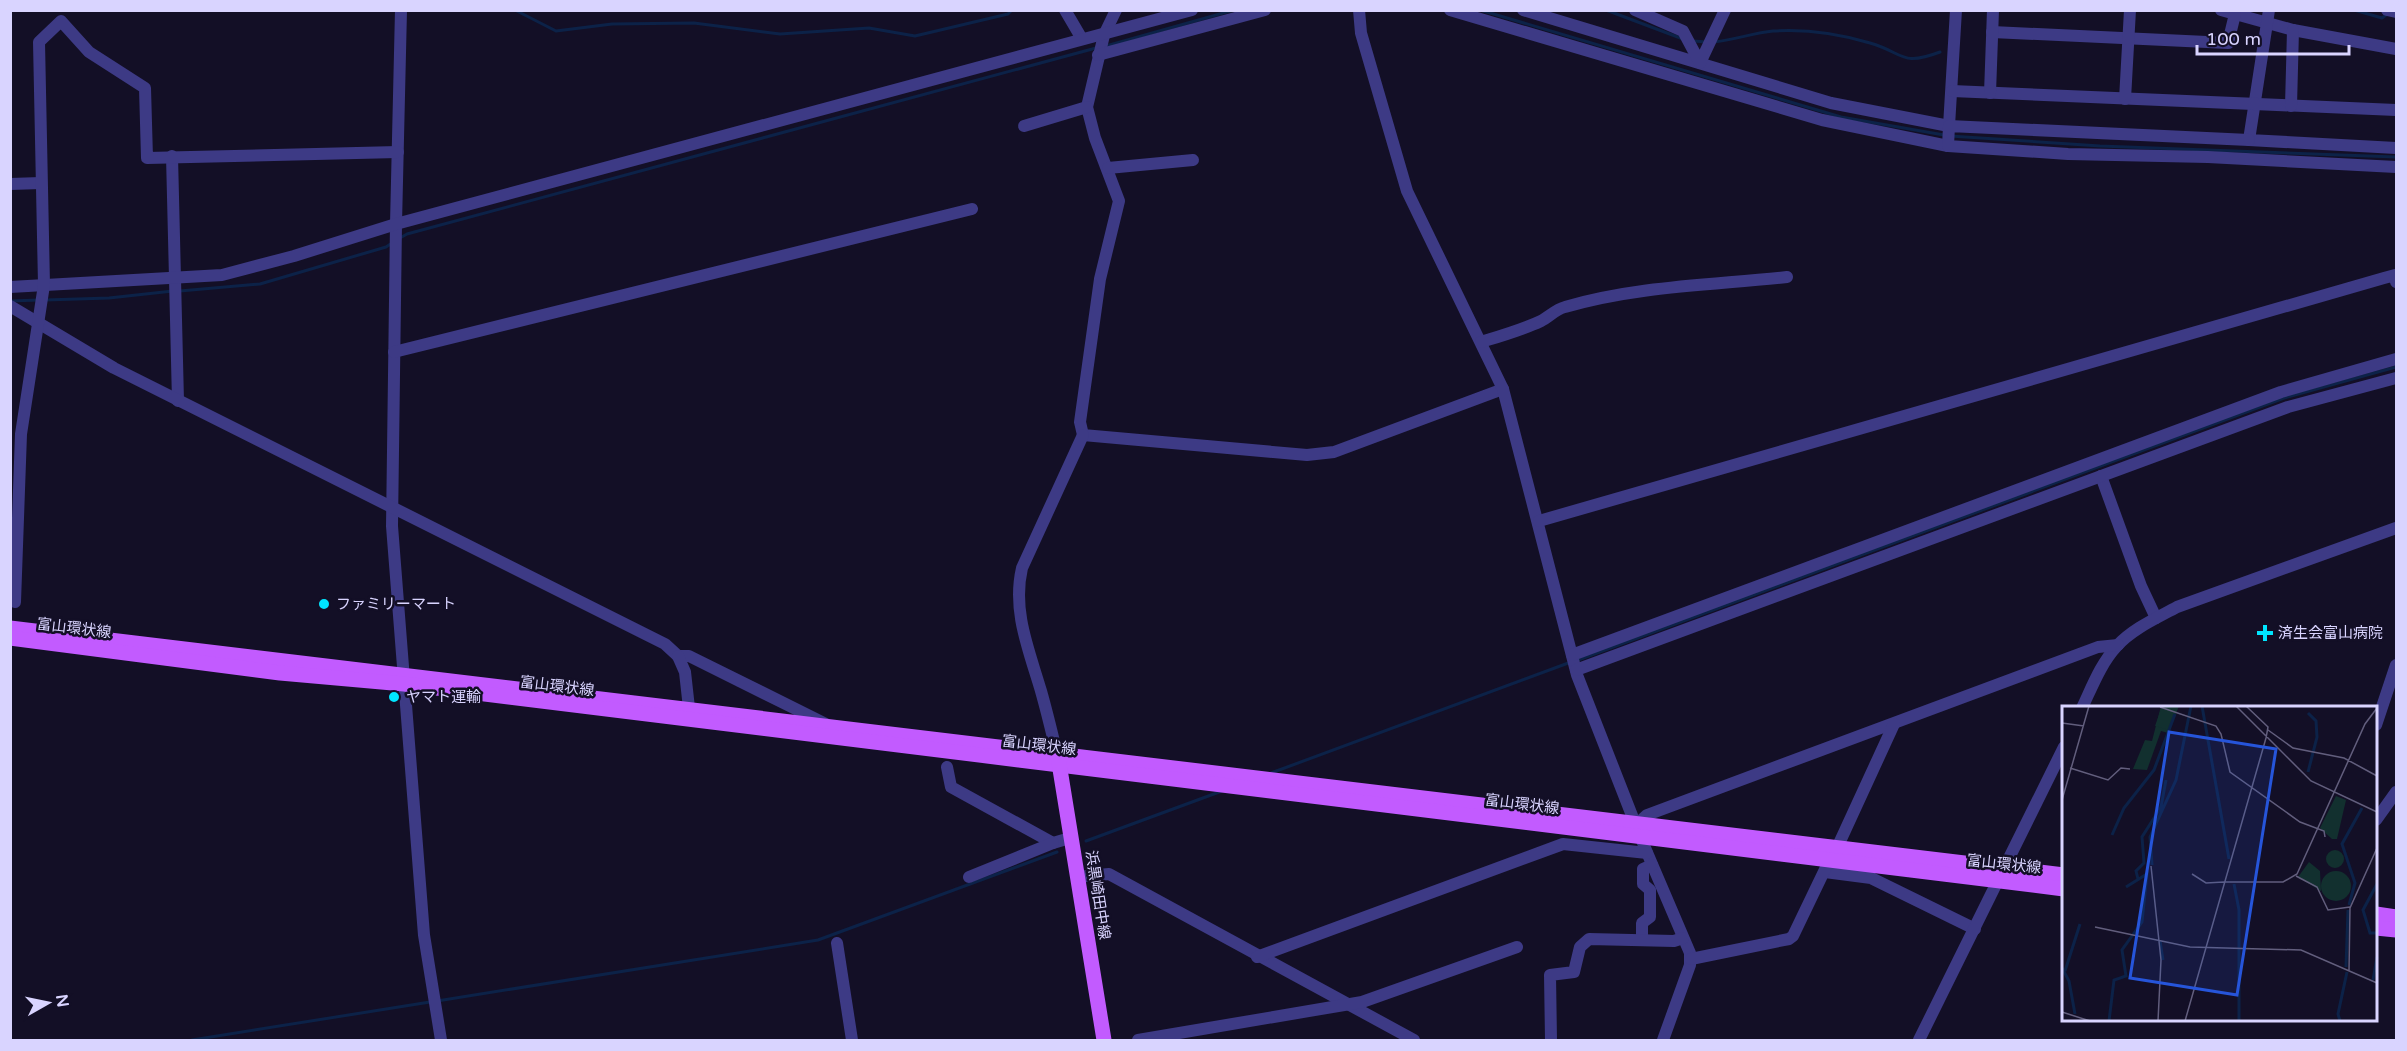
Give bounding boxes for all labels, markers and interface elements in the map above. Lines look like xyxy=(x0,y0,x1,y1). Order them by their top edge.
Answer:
scale bar xyxy=(2197,18,2348,56)
text: 100 m xyxy=(2206,28,2261,50)
place label: ファミリーマート xyxy=(336,595,456,613)
marker: ファミリーマート xyxy=(317,597,331,611)
street label: 富山環状線 xyxy=(36,614,112,642)
marker: 済生会富山病院 xyxy=(2256,624,2274,642)
place label: 済生会富山病院 xyxy=(2278,624,2383,642)
street label: 富山環状線 xyxy=(519,672,595,700)
place label: ヤマト運輸 xyxy=(406,688,481,706)
marker: ヤマト運輸 xyxy=(387,690,401,704)
inset map xyxy=(2062,706,2377,1021)
street label: 富山環状線 xyxy=(1001,731,1077,759)
street label: 富山環状線 xyxy=(1484,790,1560,818)
street label: 浜黒崎田中線 xyxy=(1082,849,1114,941)
street label: 富山環状線 xyxy=(1966,851,2042,877)
north arrow xyxy=(18,973,78,1033)
text: N xyxy=(51,993,73,1009)

